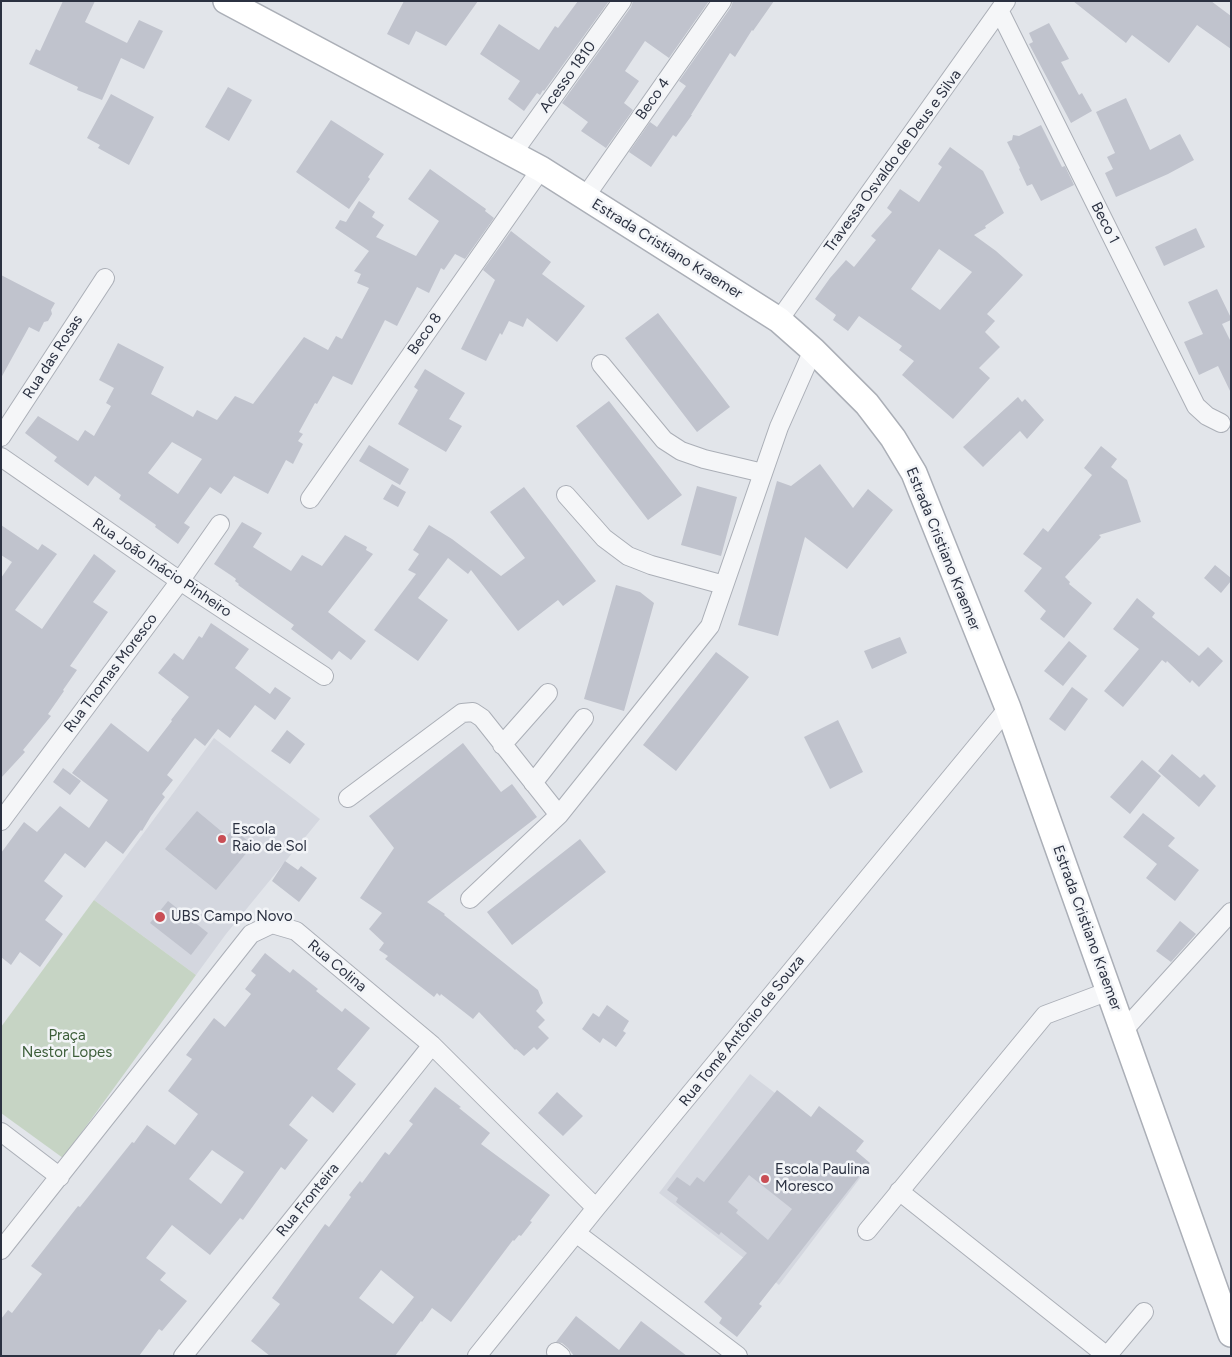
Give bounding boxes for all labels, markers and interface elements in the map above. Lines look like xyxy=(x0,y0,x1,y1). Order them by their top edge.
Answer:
street label: Acesso 1810 xyxy=(536,38,600,116)
street label: Travessa Osvaldo de Deus e Silva xyxy=(821,66,965,256)
street label: Beco 4 xyxy=(632,75,674,123)
street label: Estrada Cristiano Kraemer xyxy=(588,195,746,303)
street label: Beco 1 xyxy=(1087,199,1123,247)
street label: Beco 8 xyxy=(404,310,446,358)
street label: Rua das Rosas xyxy=(19,312,87,402)
street label: Estrada Cristiano Kraemer xyxy=(902,465,984,633)
street label: Rua João Inácio Pinheiro xyxy=(89,515,235,621)
street label: Rua Thomas Moresco xyxy=(60,610,162,736)
place label: Escola Raio de Sol xyxy=(232,821,307,856)
marker: Escola Raio de Sol xyxy=(216,833,228,845)
street label: Estrada Cristiano Kraemer xyxy=(1049,843,1125,1013)
place label: UBS Campo Novo xyxy=(171,908,293,926)
marker: UBS Campo Novo xyxy=(153,910,167,924)
street label: Rua Colina xyxy=(304,936,370,996)
street label: Rua Tomé Antônio de Souza xyxy=(676,952,808,1110)
park label: Praça Nestor Lopes xyxy=(22,1027,112,1062)
street label: Rua Fronteira xyxy=(273,1160,343,1240)
place label: Escola Paulina Moresco xyxy=(775,1161,870,1196)
marker: Escola Paulina Moresco xyxy=(759,1173,771,1185)

